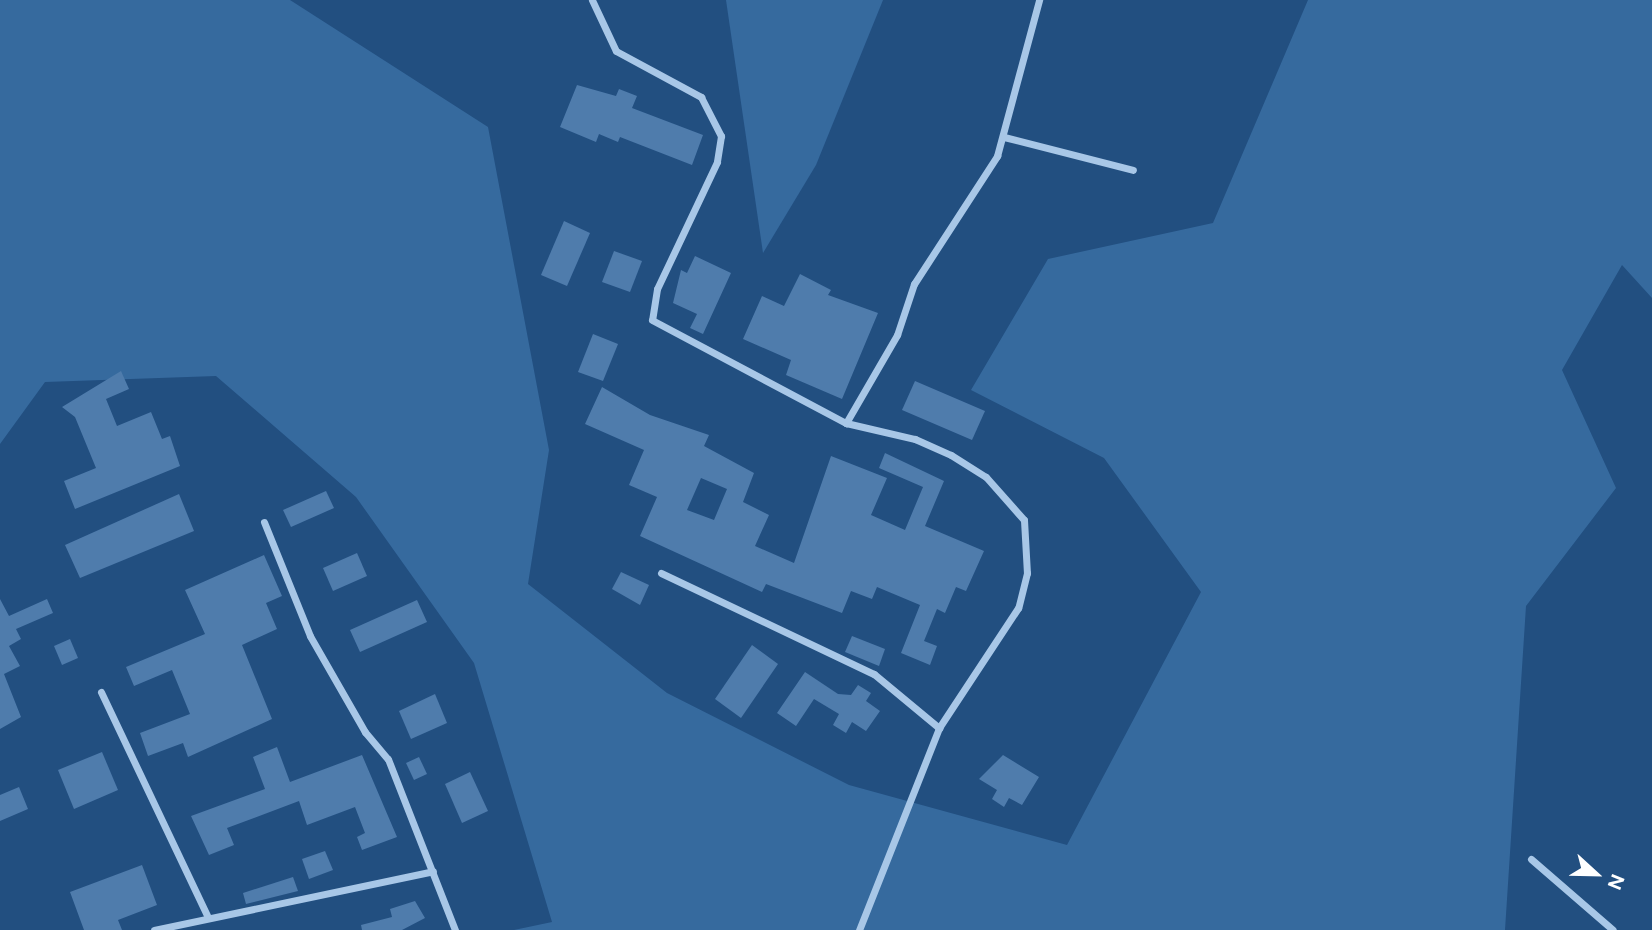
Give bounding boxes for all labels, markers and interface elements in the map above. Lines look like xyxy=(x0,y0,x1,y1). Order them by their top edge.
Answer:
north arrow xyxy=(1561,839,1631,909)
text: N xyxy=(1603,871,1629,893)

